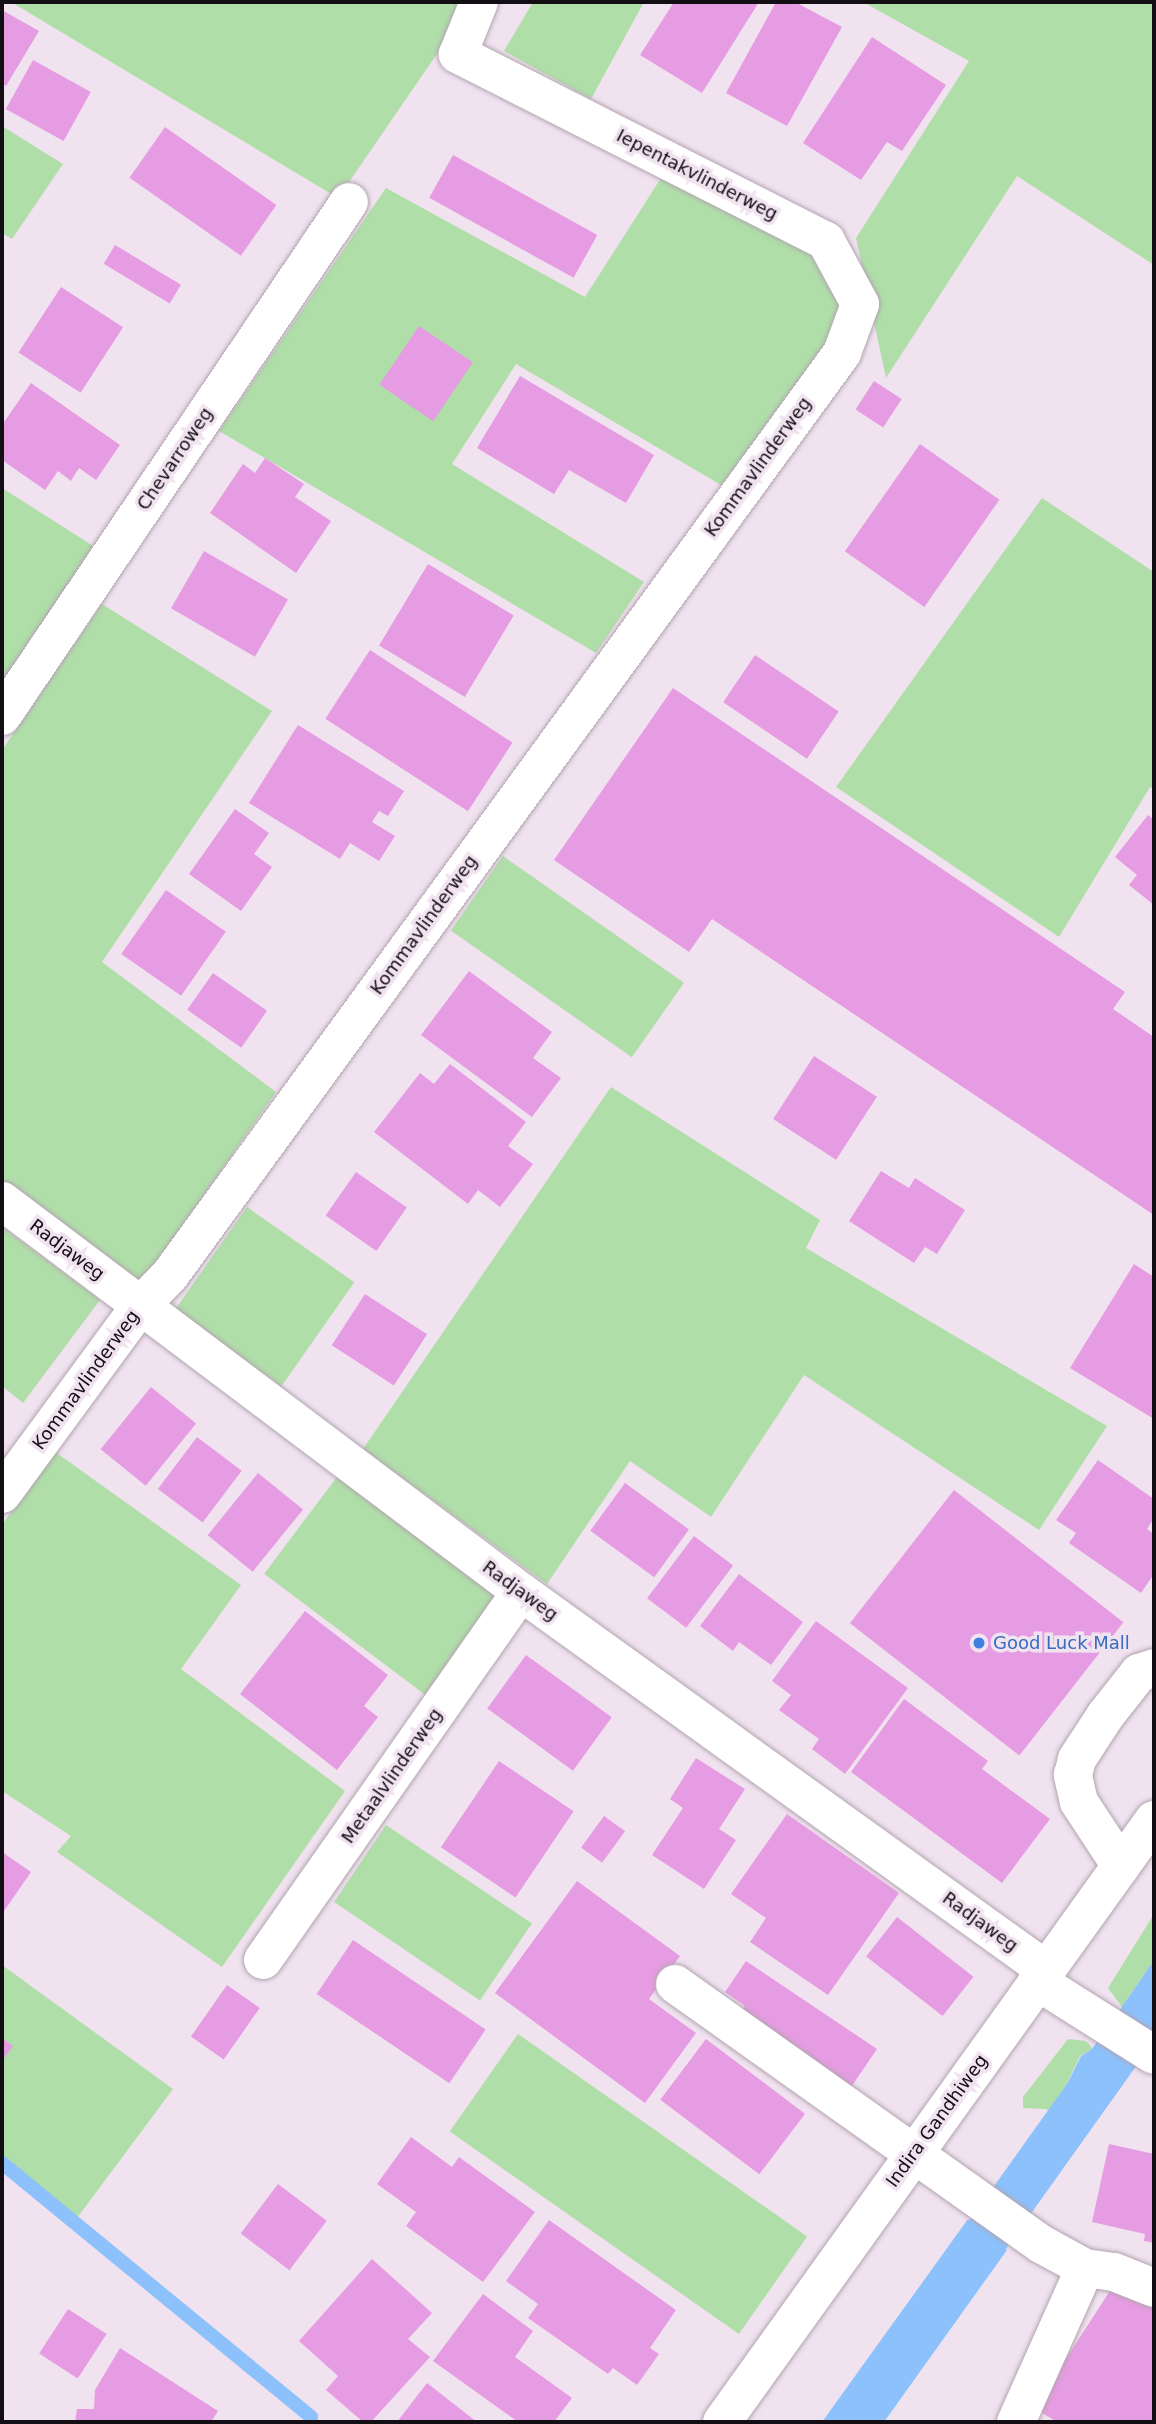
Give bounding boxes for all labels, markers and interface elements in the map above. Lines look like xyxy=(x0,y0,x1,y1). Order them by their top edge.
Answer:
street label: Iepentakvlinderweg xyxy=(613,125,781,225)
street label: Kommavlinderweg xyxy=(700,393,816,541)
street label: Chevarroweg xyxy=(133,404,217,514)
street label: Kommavlinderweg xyxy=(366,851,482,999)
street label: Radjaweg xyxy=(25,1215,109,1285)
street label: Kommavlinderweg xyxy=(28,1306,144,1454)
street label: Radjaweg xyxy=(478,1556,562,1626)
place label: Good Luck Mall xyxy=(993,1632,1130,1654)
marker: Good Luck Mall xyxy=(971,1635,987,1651)
street label: Metaalvlinderweg xyxy=(337,1704,447,1848)
street label: Radjaweg xyxy=(938,1887,1022,1957)
street label: Indira Gandhiweg xyxy=(882,2050,992,2192)

